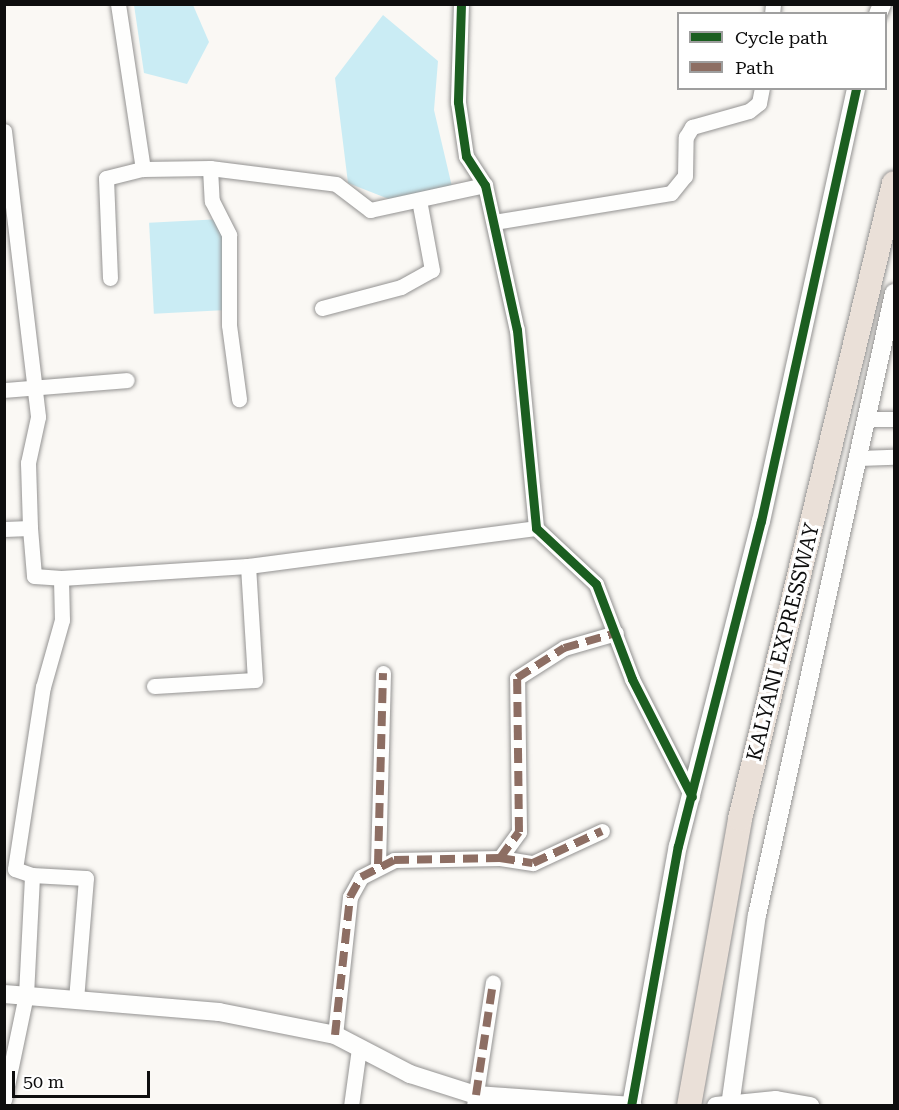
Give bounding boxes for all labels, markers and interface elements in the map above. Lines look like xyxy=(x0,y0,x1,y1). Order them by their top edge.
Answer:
legend xyxy=(677,12,887,90)
text: Cycle path xyxy=(735,27,828,48)
text: Path xyxy=(735,57,774,78)
street label: KALYANI EXPRESSWAY xyxy=(741,520,825,764)
scale bar xyxy=(15,1059,153,1097)
text: 50 m xyxy=(23,1071,64,1092)

